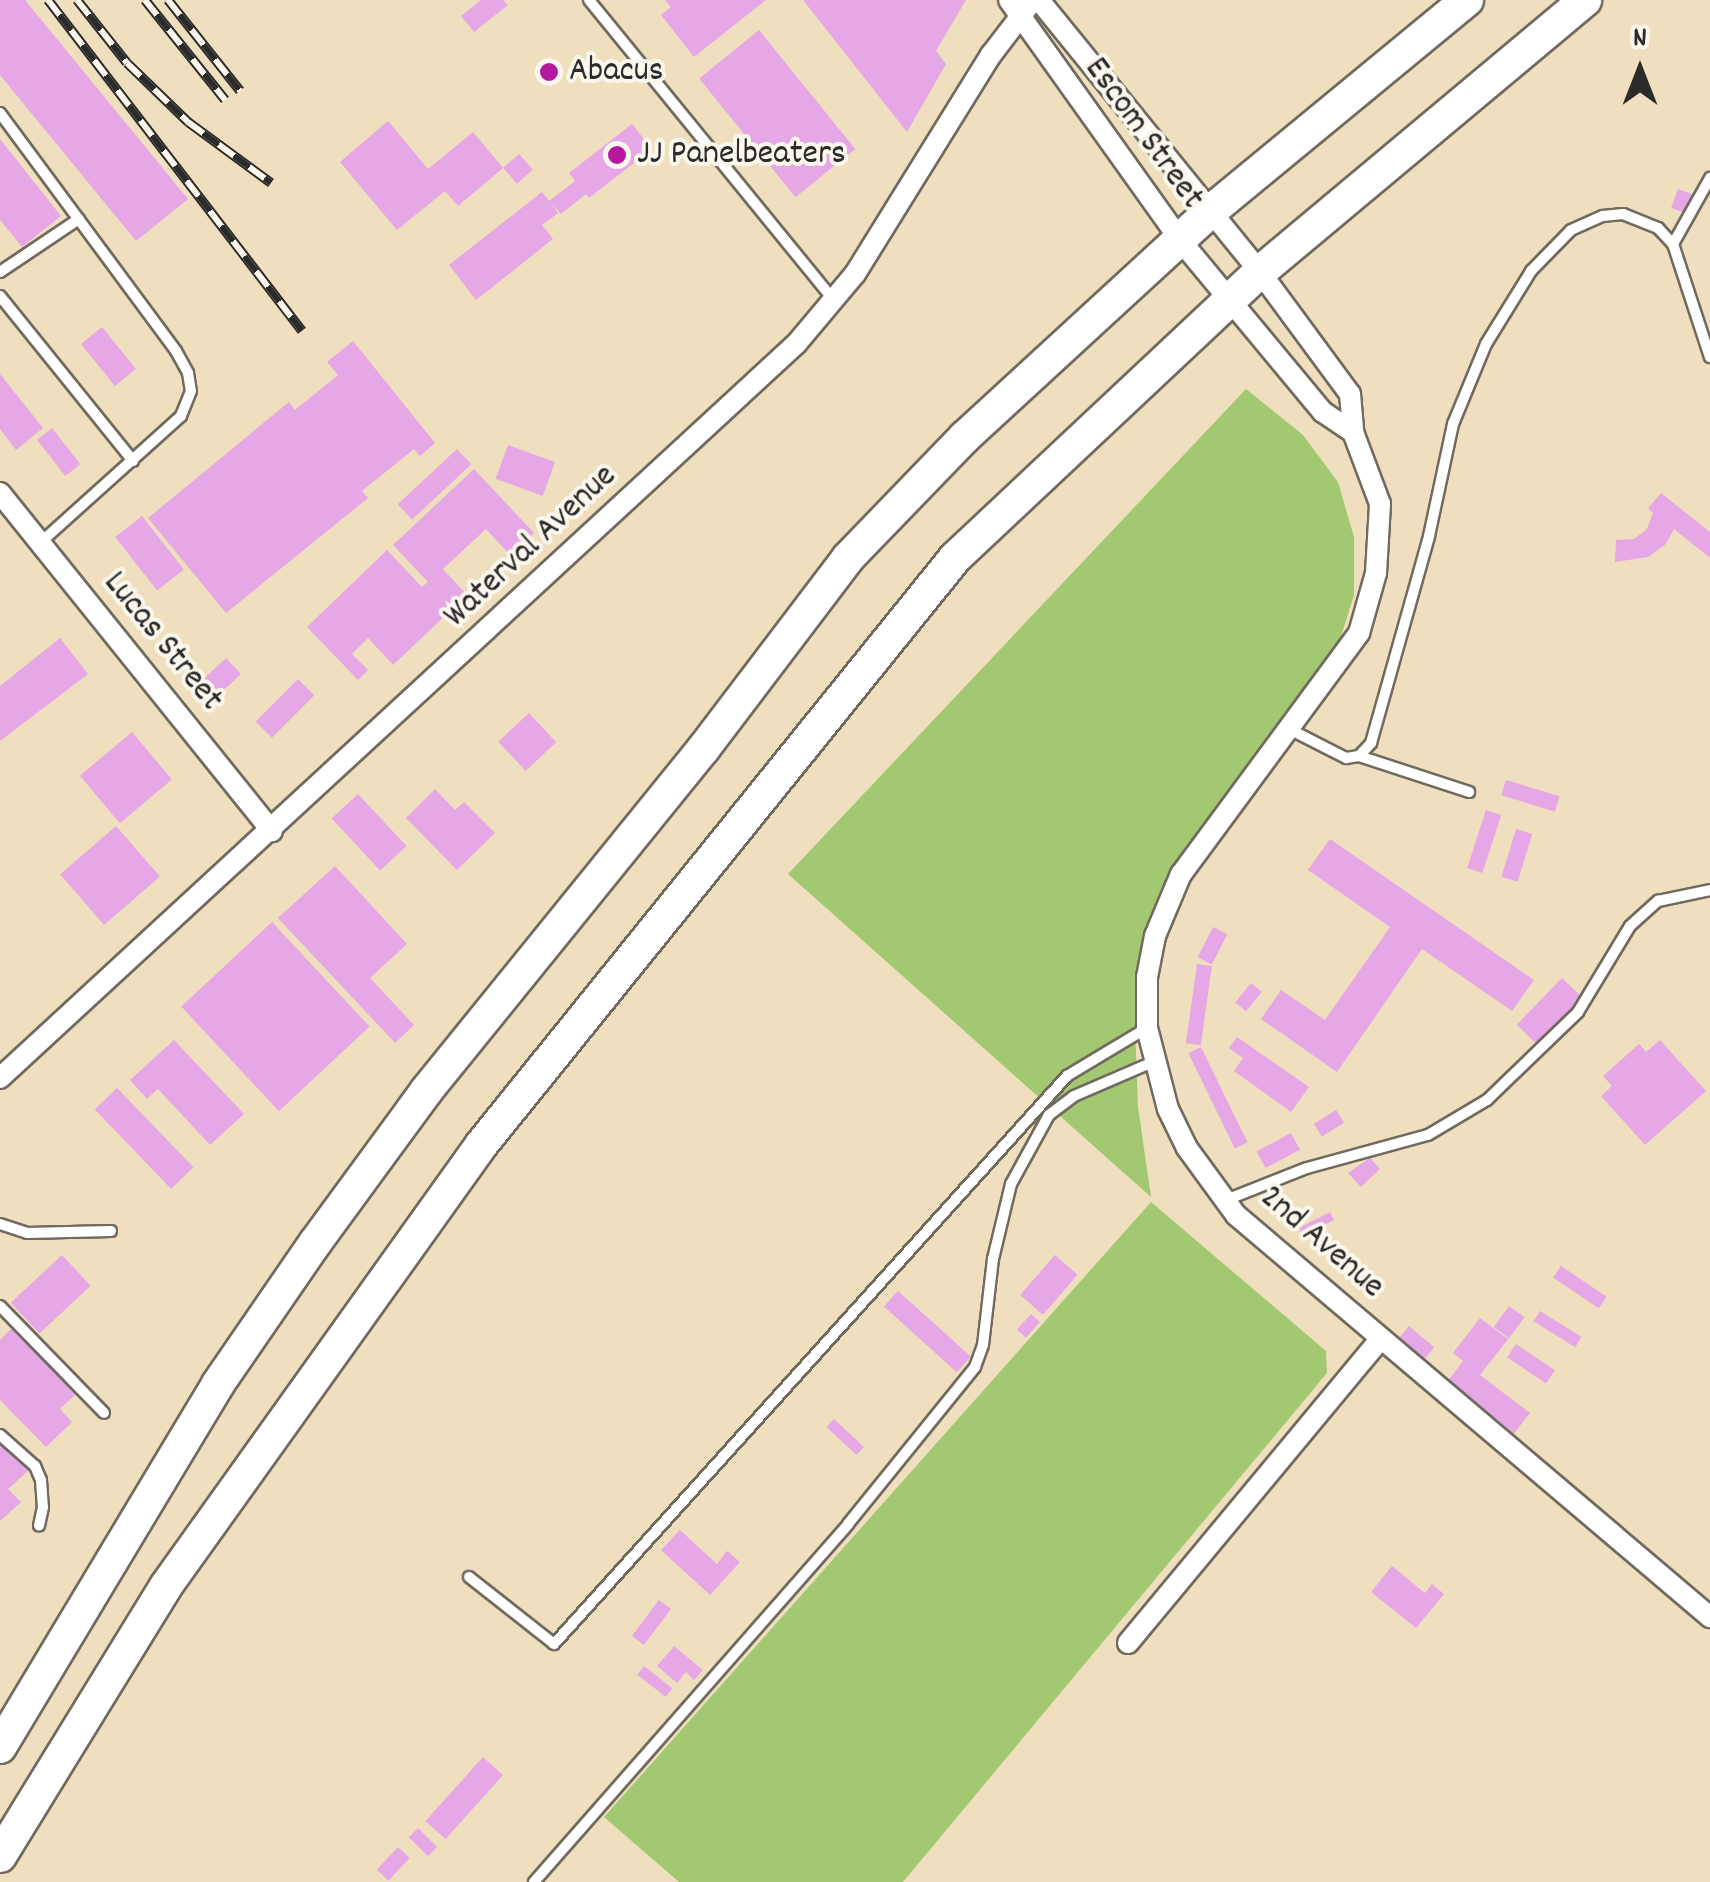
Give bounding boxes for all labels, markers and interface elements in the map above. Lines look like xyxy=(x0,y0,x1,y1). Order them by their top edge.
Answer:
north arrow xyxy=(1590,20,1690,120)
text: N xyxy=(1633,20,1647,60)
street label: Escom Street xyxy=(1074,50,1212,218)
place label: Abacus xyxy=(569,51,664,93)
marker: Abacus xyxy=(538,61,560,83)
place label: JJ Panelbeaters xyxy=(637,134,846,176)
marker: JJ Panelbeaters xyxy=(606,144,628,166)
street label: Waterval Avenue xyxy=(436,456,626,638)
street label: Lucas Street xyxy=(93,564,231,720)
street label: 2nd Avenue xyxy=(1250,1177,1392,1309)

